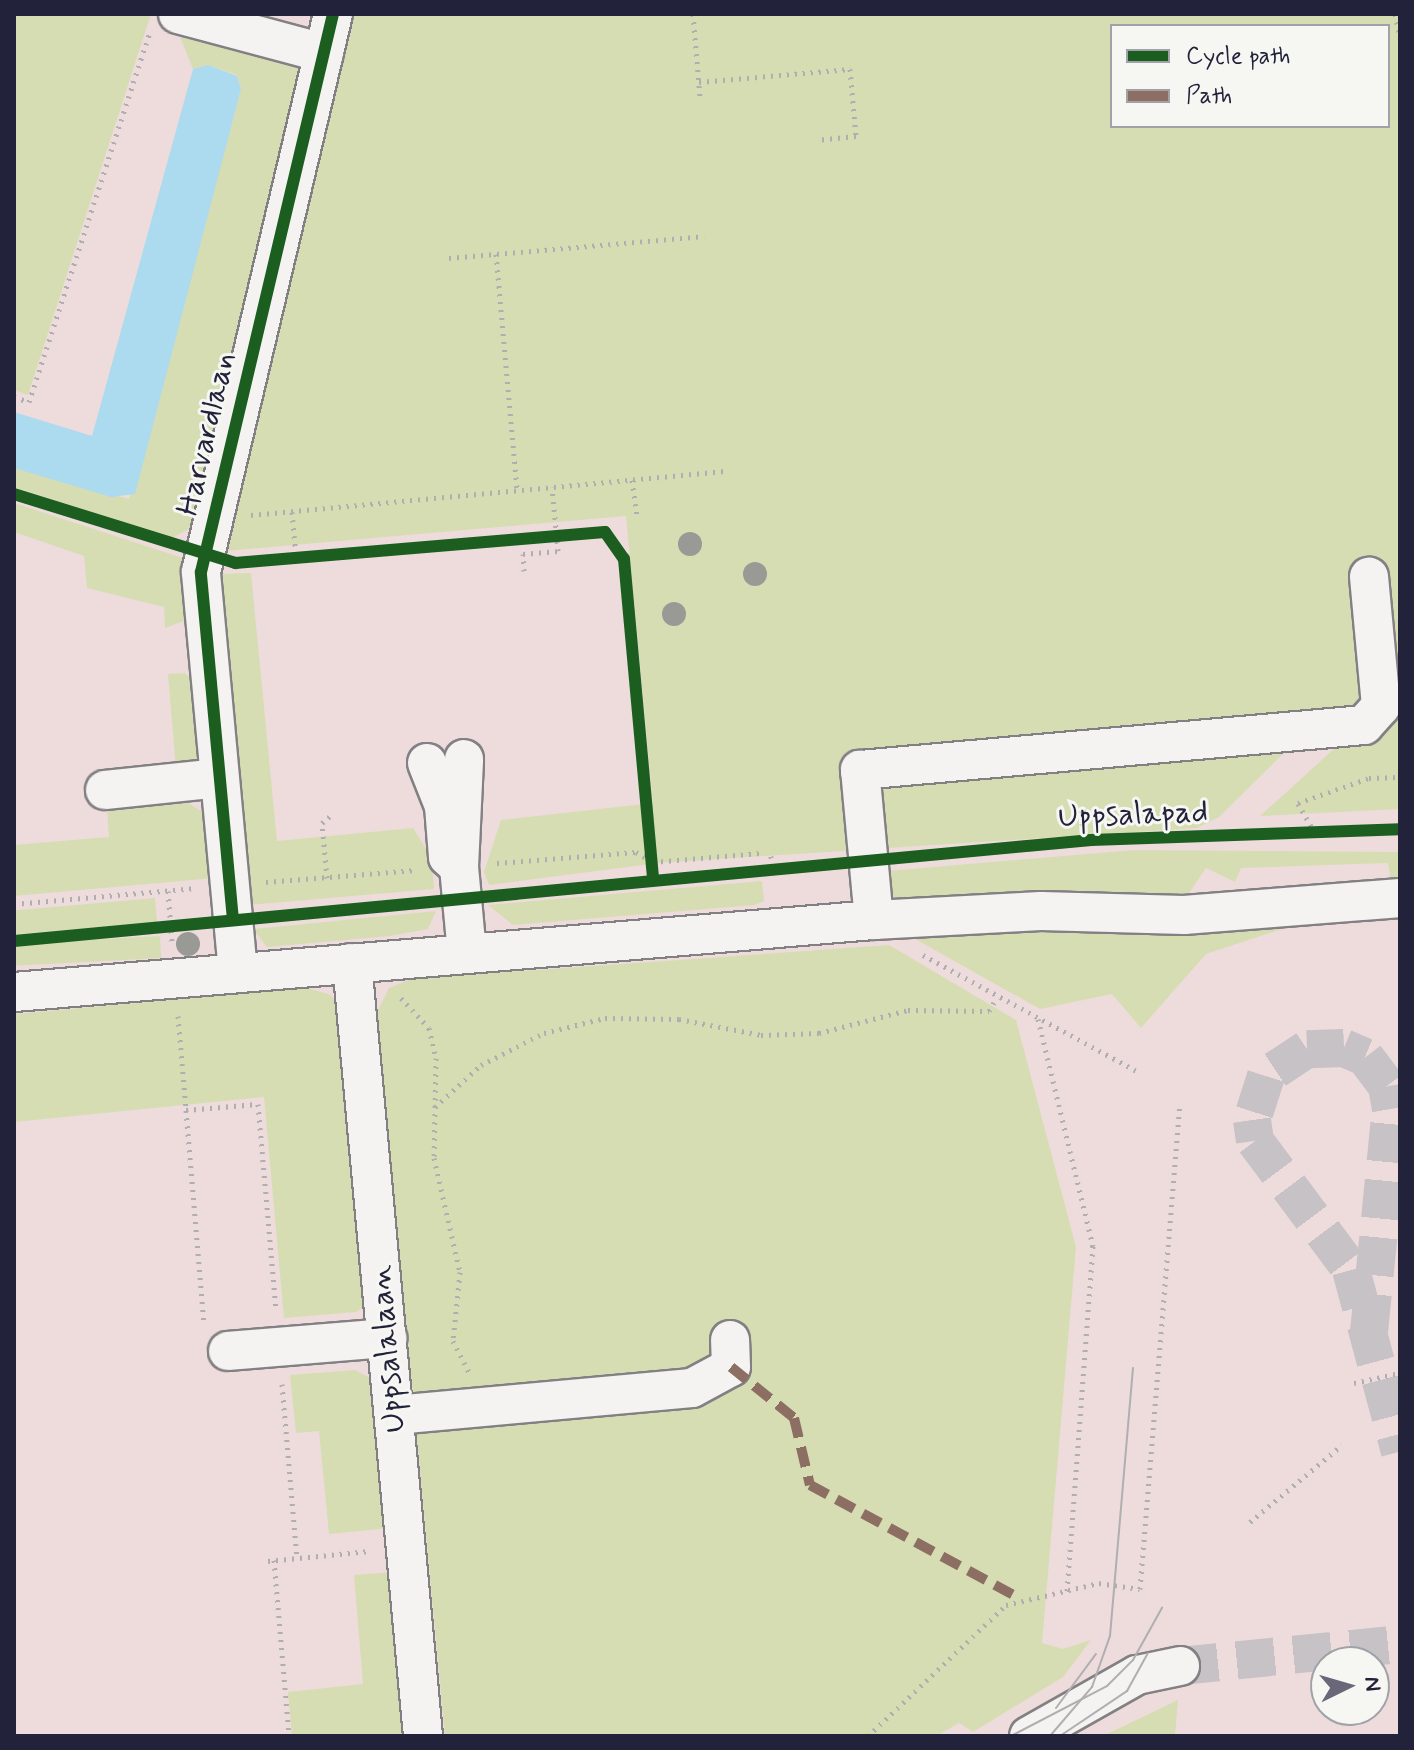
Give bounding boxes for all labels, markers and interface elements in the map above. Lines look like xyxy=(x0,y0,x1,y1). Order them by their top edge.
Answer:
legend xyxy=(1110,24,1390,128)
text: Cycle path xyxy=(1186,41,1291,72)
text: Path xyxy=(1186,81,1232,112)
street label: Harvardlaan xyxy=(170,348,244,520)
street label: Uppsalapad xyxy=(1057,793,1209,837)
street label: Uppsalalaan xyxy=(362,1264,414,1434)
north arrow xyxy=(1310,1646,1390,1726)
text: N xyxy=(1357,1676,1387,1693)

